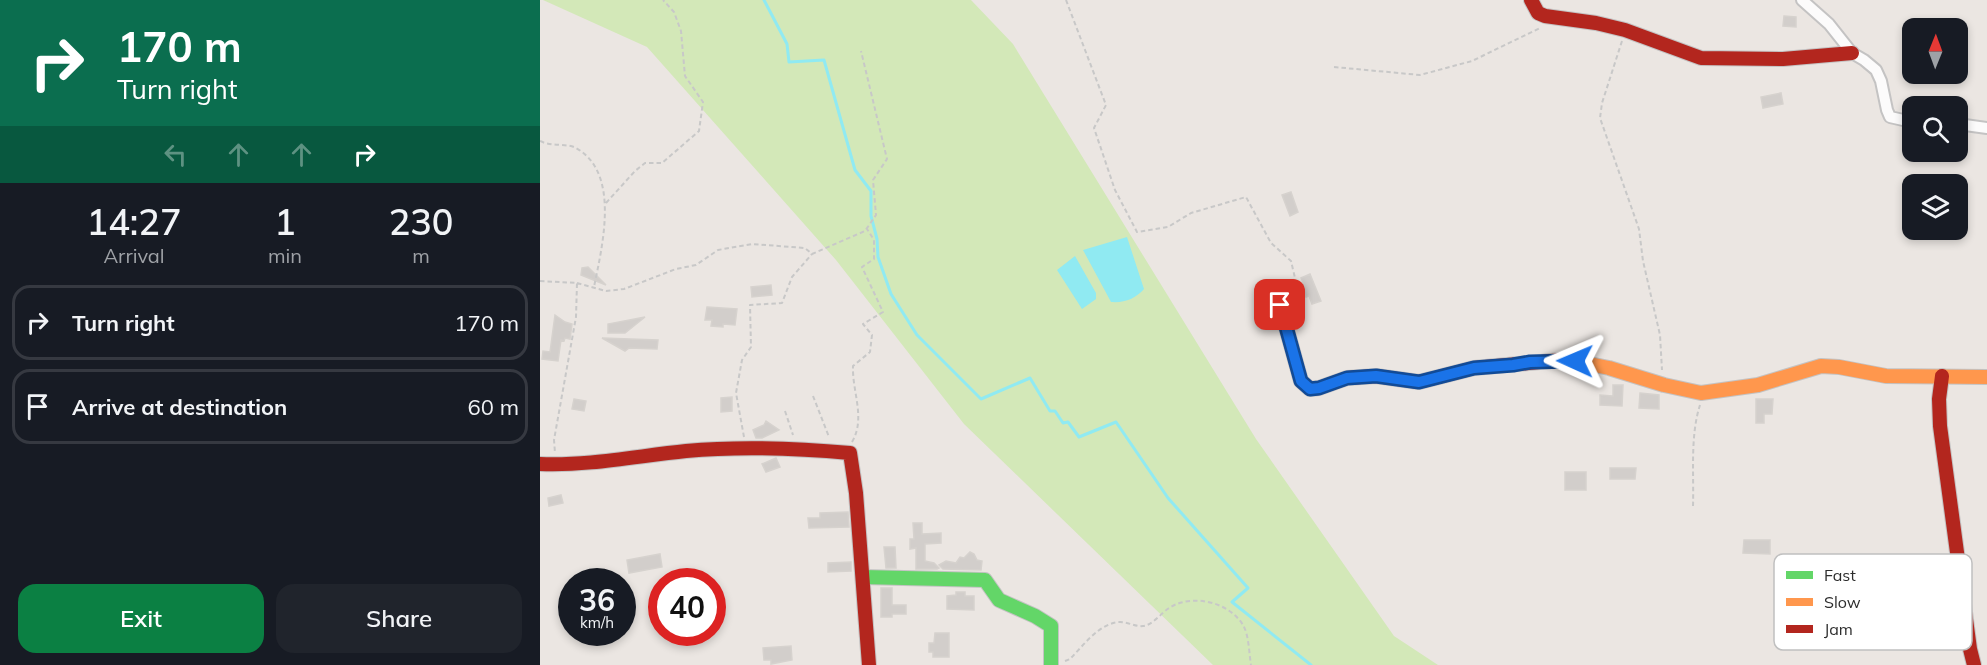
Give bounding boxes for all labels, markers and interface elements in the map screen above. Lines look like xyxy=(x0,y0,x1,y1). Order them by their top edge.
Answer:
north arrow xyxy=(1902,18,1968,84)
map controls xyxy=(1902,18,1968,240)
text: 170 m xyxy=(117,20,242,73)
icon: right xyxy=(18,24,96,102)
text: Turn right xyxy=(117,72,237,106)
button: search xyxy=(1902,96,1968,162)
icon: left xyxy=(159,138,192,171)
icon: ahead xyxy=(222,138,255,171)
icon: ahead xyxy=(285,138,318,171)
icon: right xyxy=(348,138,381,171)
button: layers xyxy=(1902,174,1968,240)
text: 14:27 xyxy=(87,199,181,244)
text: 1 xyxy=(274,199,296,244)
text: 230 xyxy=(389,199,453,244)
text: Arrival xyxy=(103,243,165,268)
text: min xyxy=(268,243,302,268)
text: m xyxy=(412,243,430,268)
pin xyxy=(1254,279,1305,330)
icon: arrive xyxy=(1263,288,1296,321)
icon: right xyxy=(21,306,54,339)
text: Turn right xyxy=(72,309,175,337)
text: 170 m xyxy=(454,309,519,337)
position arrow xyxy=(1543,329,1607,393)
icon: arrive xyxy=(21,390,54,423)
text: Arrive at destination xyxy=(72,393,287,421)
text: 60 m xyxy=(468,393,519,421)
legend xyxy=(1774,554,1972,650)
text: Fast xyxy=(1824,565,1856,585)
speed limit sign: 40 xyxy=(648,568,726,646)
text: 36 xyxy=(579,581,615,619)
button: Exit xyxy=(18,584,264,653)
button: Share xyxy=(276,584,522,653)
text: Slow xyxy=(1824,592,1861,612)
text: km/h xyxy=(580,613,614,632)
text: Jam xyxy=(1824,619,1853,639)

